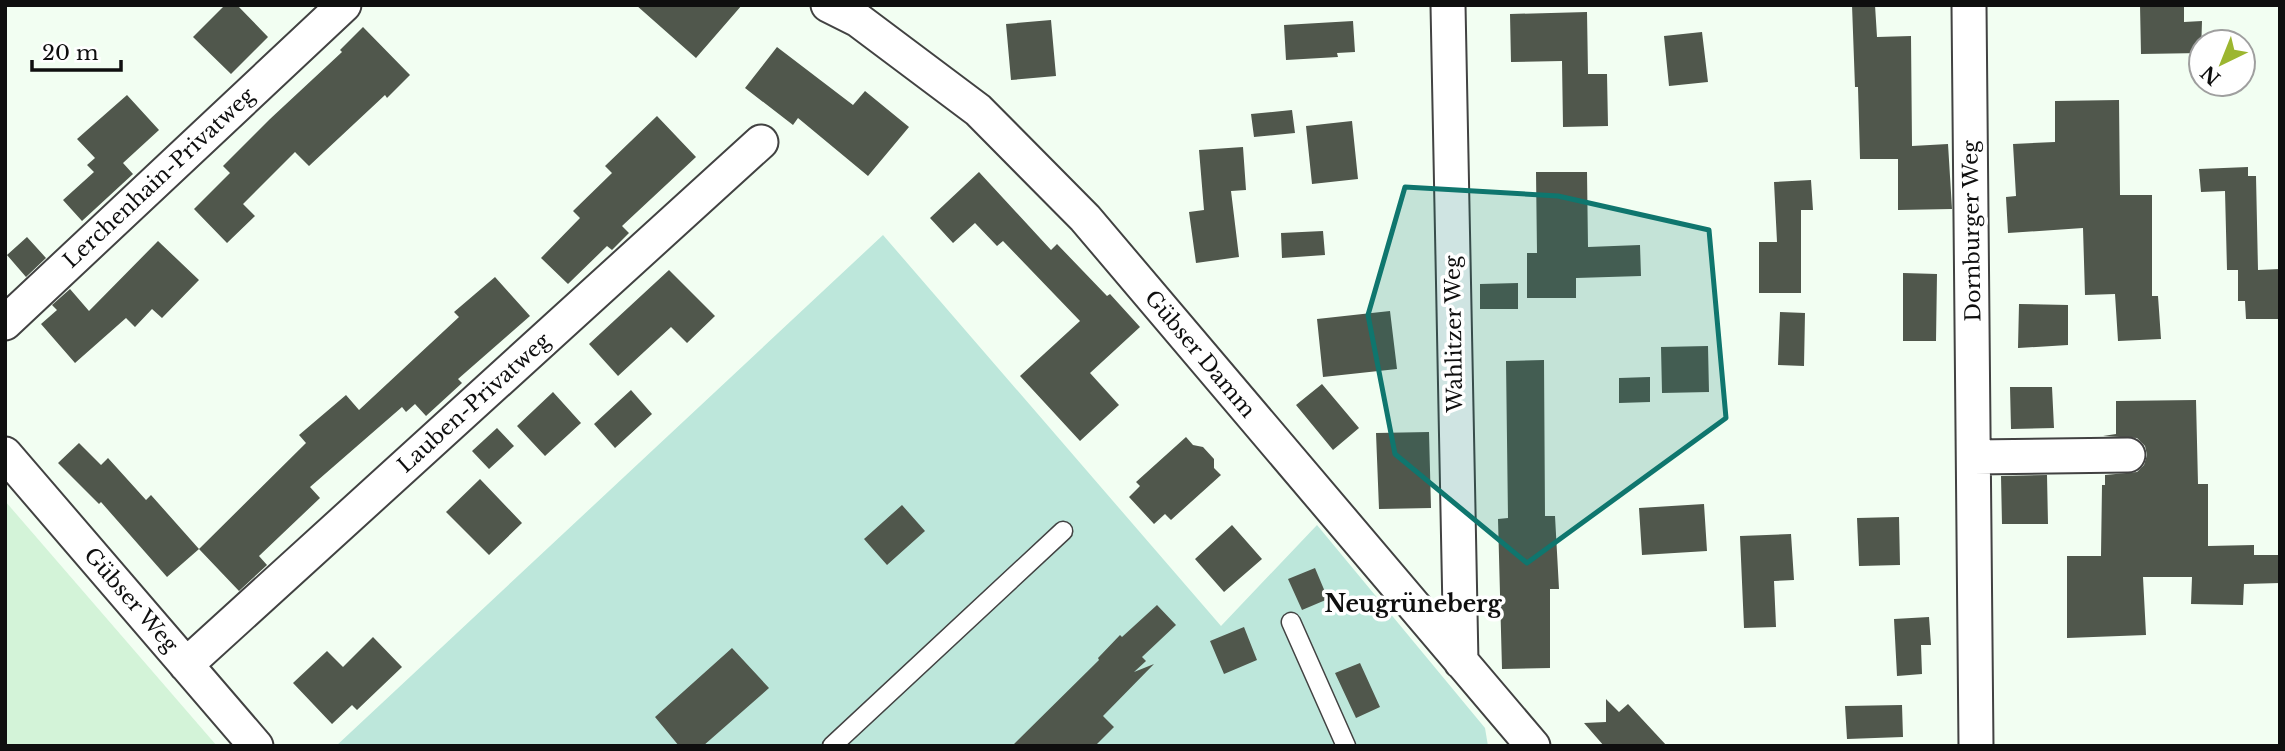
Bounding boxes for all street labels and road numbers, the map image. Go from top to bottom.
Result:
street label: Lerchenhain-Privatweg [58,82,260,274]
street label: Dornburger Weg [1957,140,1987,322]
street label: Wahlitzer Weg [1440,255,1468,414]
street label: Gübser Damm [1139,285,1261,423]
street label: Lauben-Privatweg [392,327,556,478]
street label: Gübser Weg [79,542,184,658]

